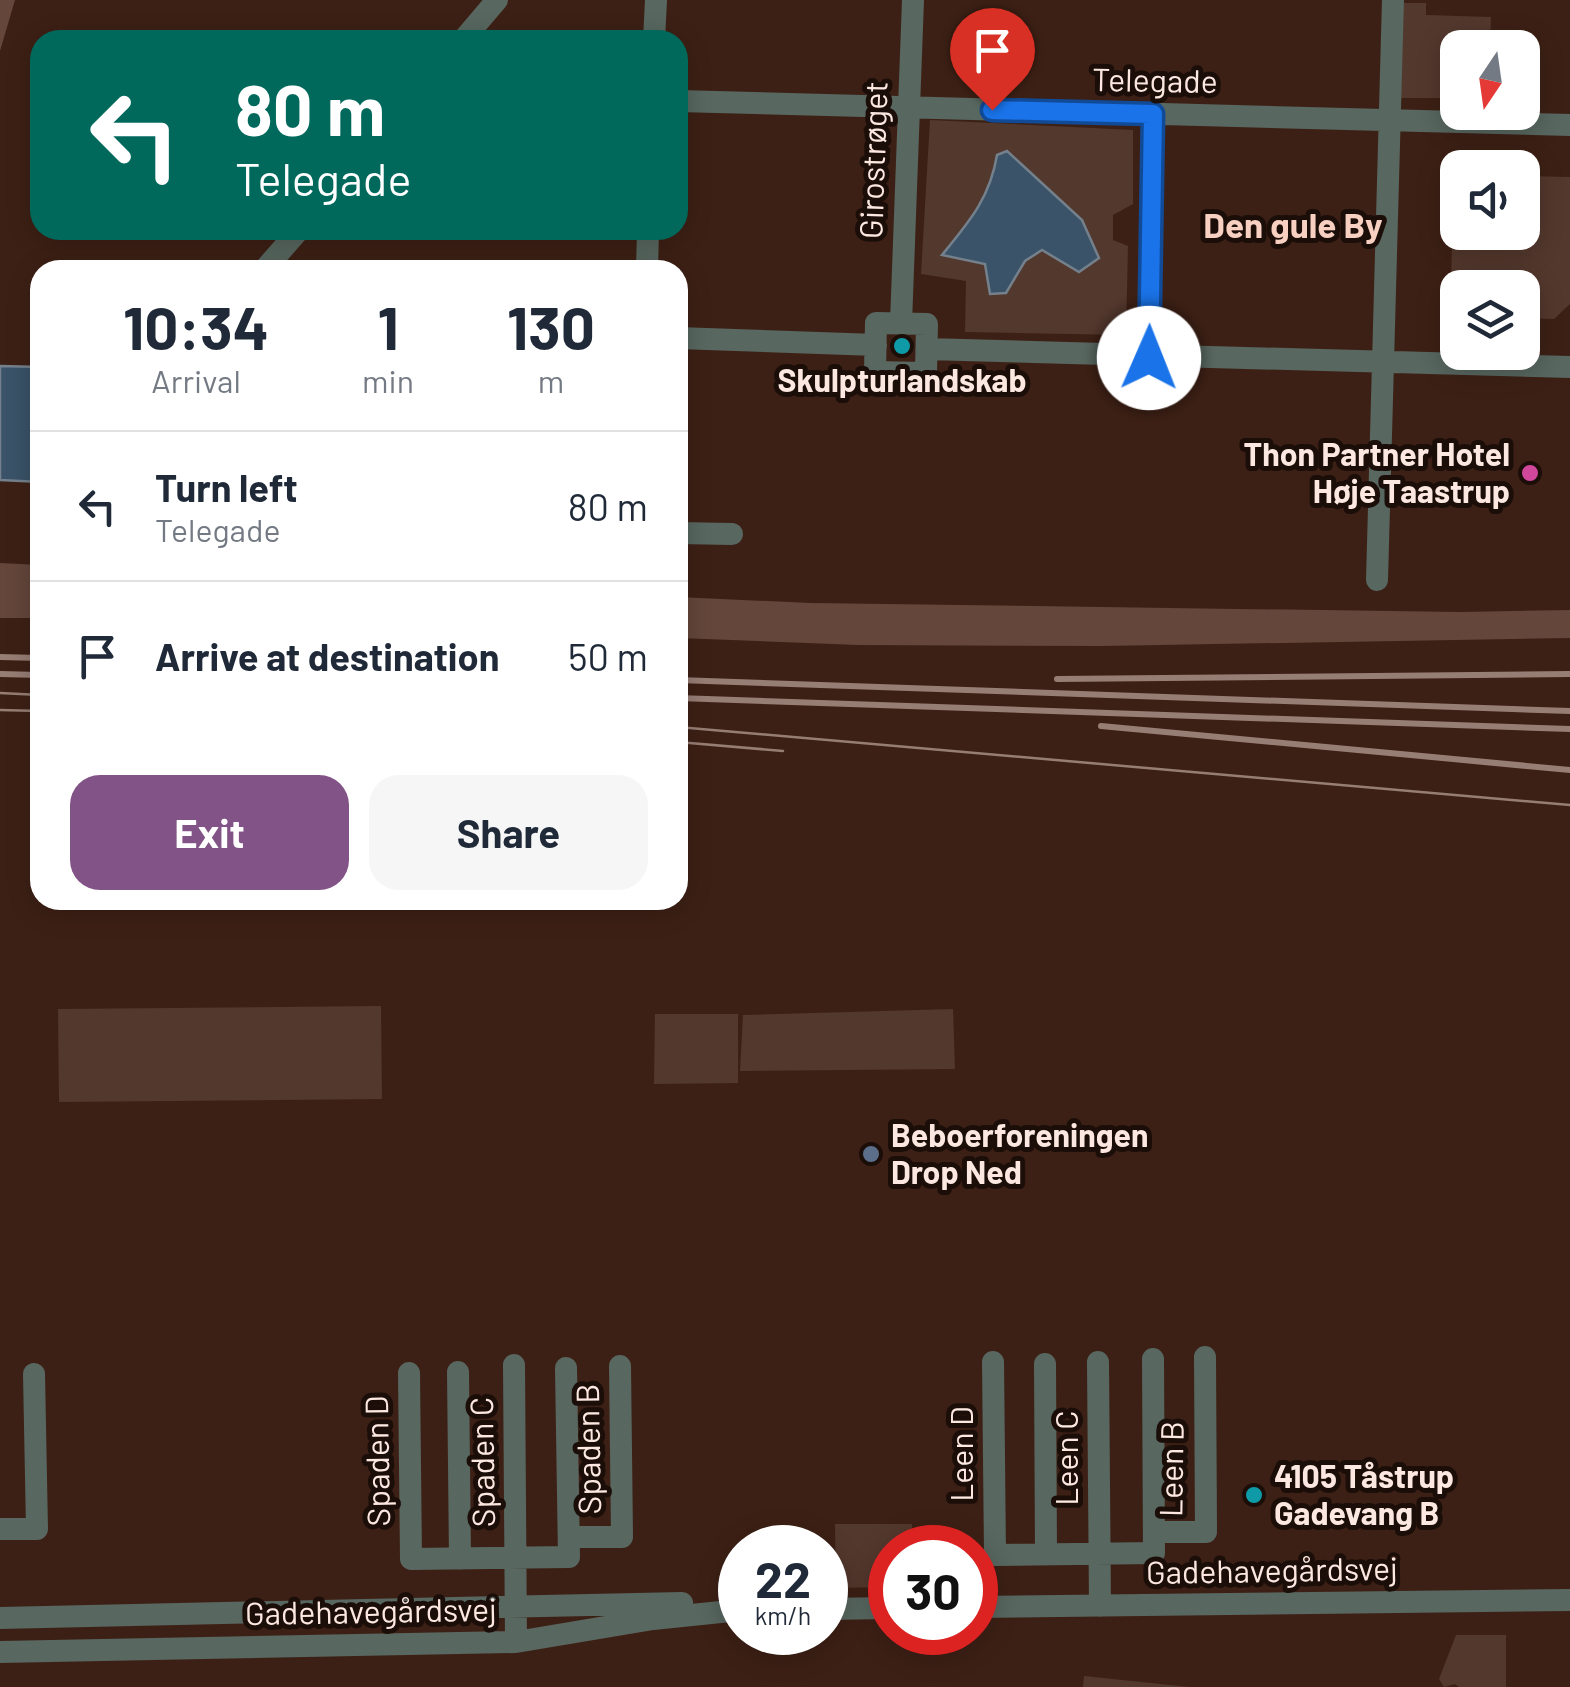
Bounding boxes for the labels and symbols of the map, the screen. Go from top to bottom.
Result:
pin [950,8,1035,111]
north arrow [1440,30,1540,130]
street label: Telegade [1092,59,1218,99]
street label: Girostrøget [850,80,894,239]
district label: Den gule By [1203,203,1383,245]
position arrow [1097,306,1201,410]
marker: Skulpturlandskab [891,335,913,357]
place label: Skulpturlandskab [777,360,1027,398]
place label: Thon Partner Hotel Høje Taastrup [1244,434,1510,509]
marker: Thon Partner Hotel Høje Taastrup [1519,462,1541,484]
place label: Beboerforeningen Drop Ned [891,1115,1149,1190]
marker: Beboerforeningen Drop Ned [860,1143,882,1165]
street label: Spaden B [567,1383,607,1515]
street label: Spaden D [356,1395,396,1527]
street label: Spaden C [461,1397,501,1528]
street label: Leen D [941,1406,979,1502]
street label: Leen C [1046,1410,1084,1506]
street label: Leen B [1150,1421,1190,1517]
place label: 4105 Tåstrup Gadevang B [1274,1456,1454,1531]
marker: 4105 Tåstrup Gadevang B [1243,1484,1265,1506]
speed limit sign: 30 [868,1525,998,1655]
street label: Gadehavegårdsvej [1146,1548,1398,1590]
street label: Gadehavegårdsvej [245,1589,497,1631]

